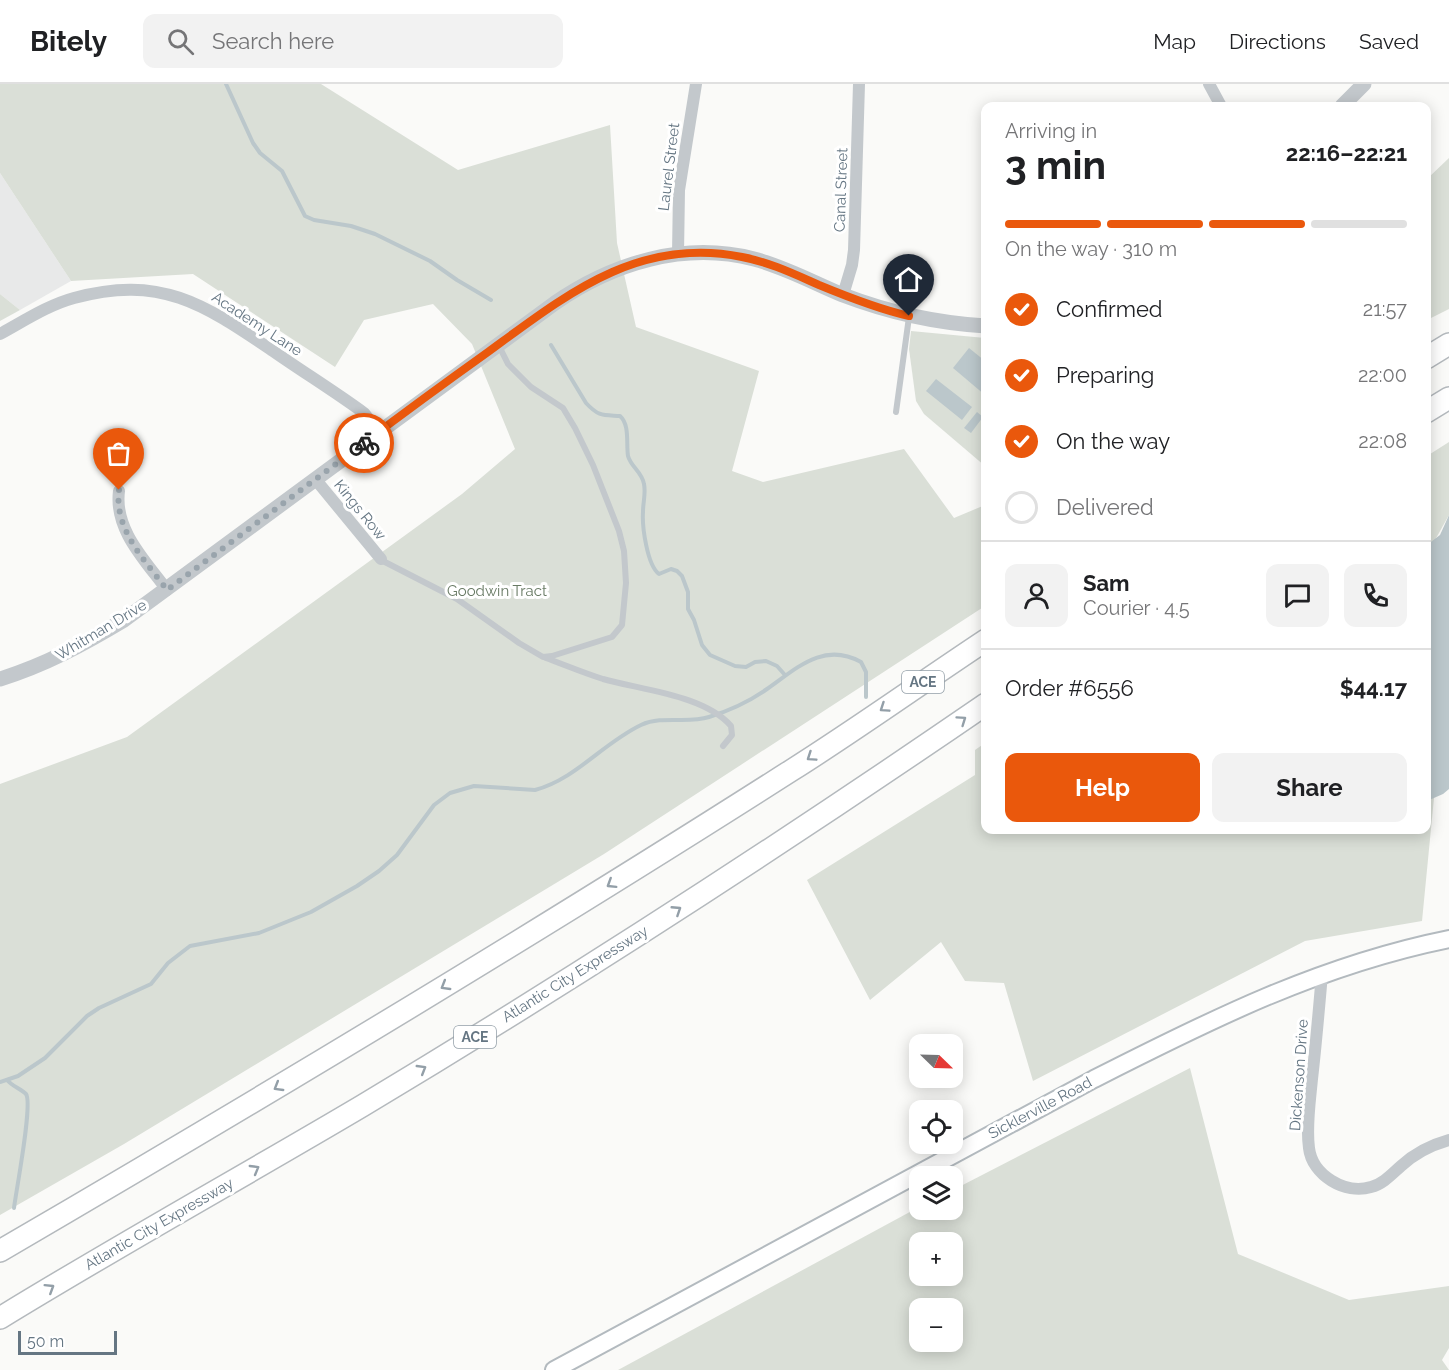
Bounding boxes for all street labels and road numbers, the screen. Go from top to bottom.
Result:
street label: Laurel Street [655,122,683,212]
street label: Canal Street [831,148,851,232]
street label: Academy Lane [208,288,306,360]
street label: Kings Row [330,476,390,544]
street label: Whitman Drive [52,596,150,664]
road number: ACE [902,671,944,693]
street label: Atlantic City Expressway [499,922,651,1026]
street label: Dickenson Drive [1286,1018,1312,1131]
road number: ACE [454,1026,496,1048]
street label: Sicklerville Road [985,1073,1095,1143]
street label: Atlantic City Expressway [82,1174,236,1274]

